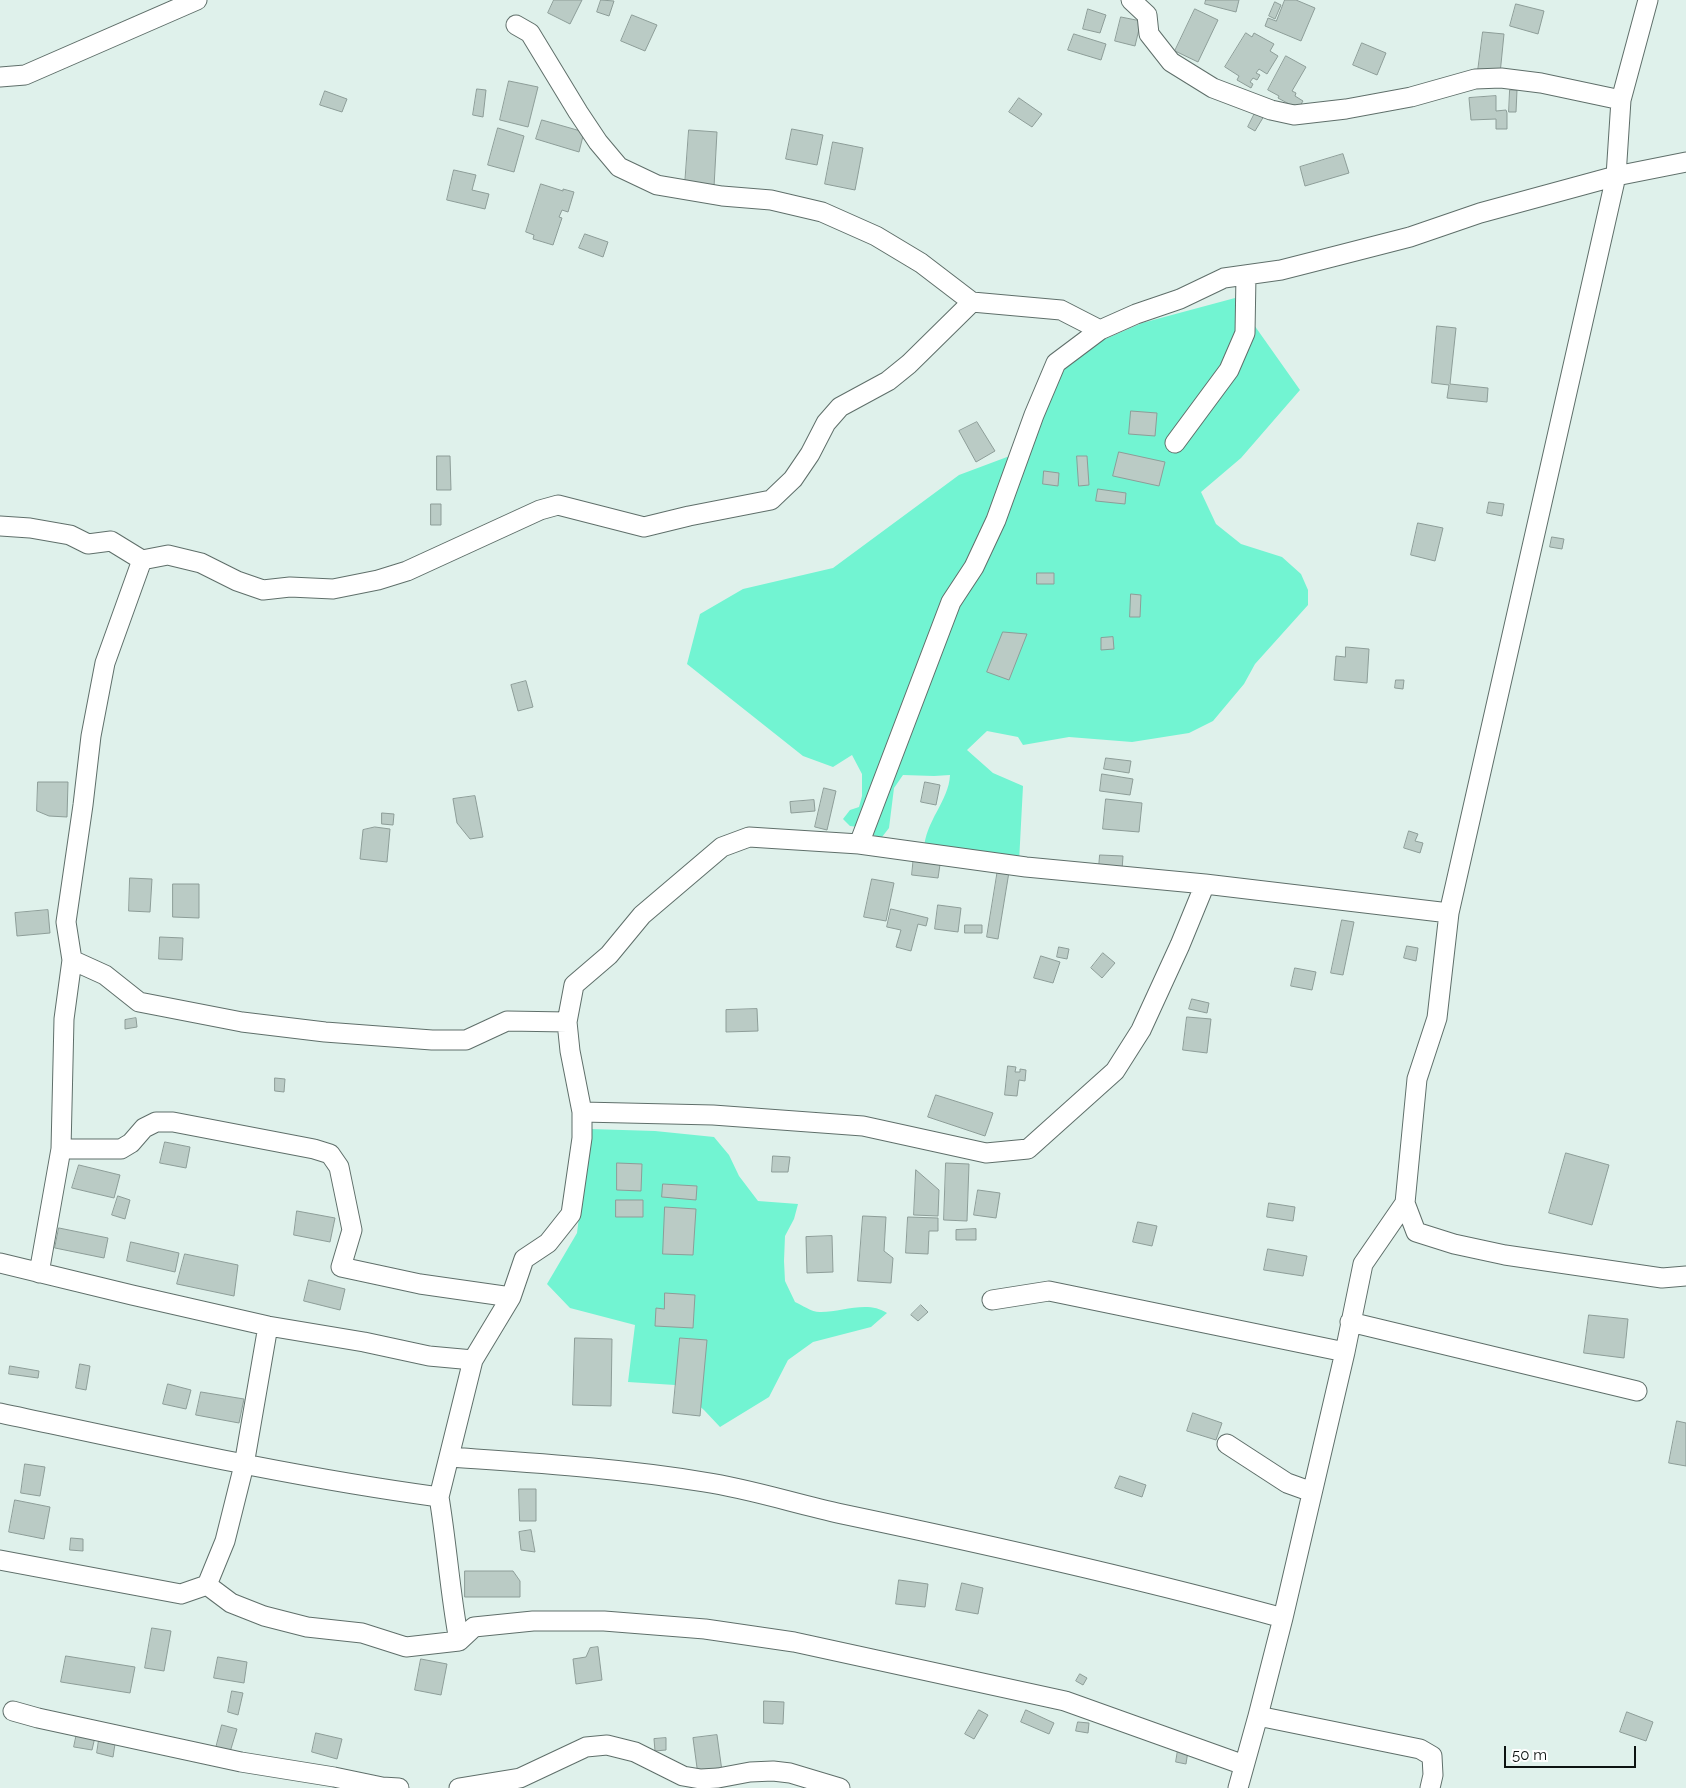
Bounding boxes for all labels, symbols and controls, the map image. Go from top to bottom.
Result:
scale bar [1506,1736,1638,1768]
text: 50 m [1512,1746,1547,1764]

